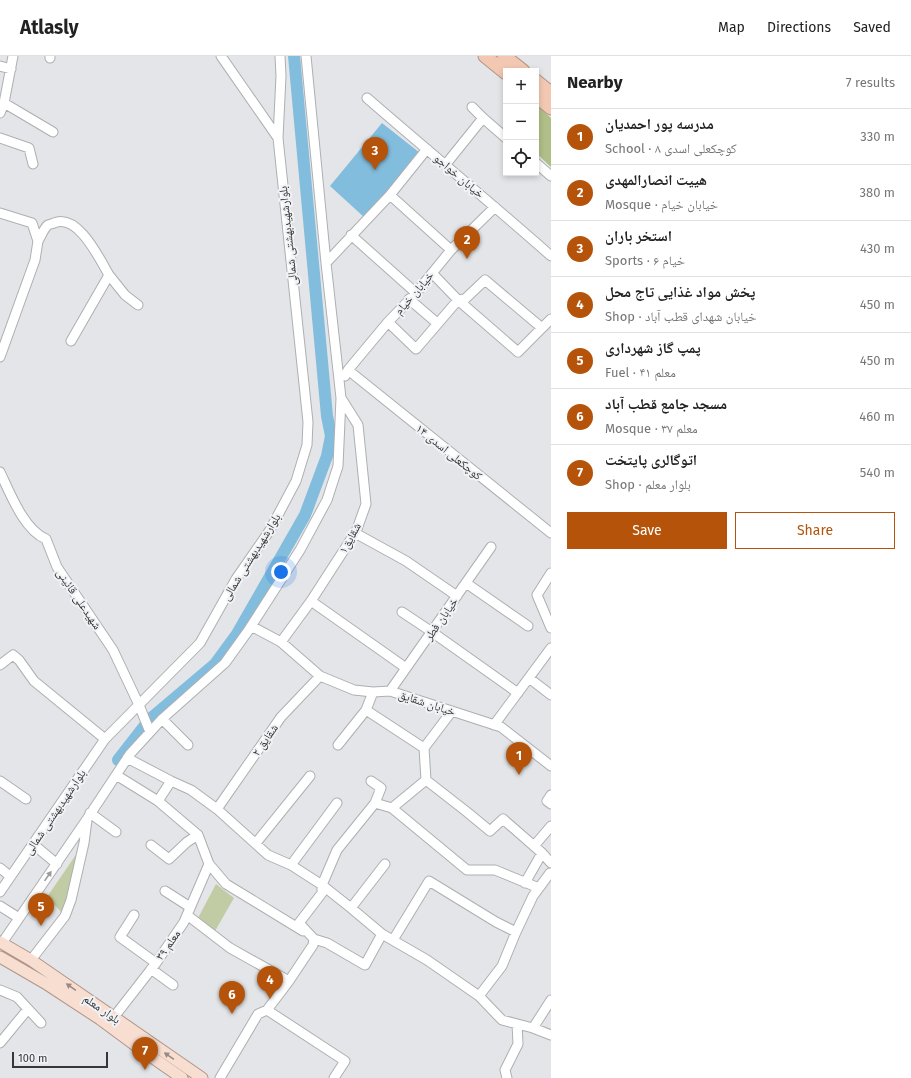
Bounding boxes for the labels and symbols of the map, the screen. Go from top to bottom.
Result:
pin: 3 [362,137,388,170]
street label: خیابان خواجو [431,151,487,201]
street label: بلوارشهیدبهشتی شمالی [276,185,301,286]
pin: 2 [454,226,480,259]
street label: خیابان خیام [392,268,437,318]
street label: کوچکعلی اسدی ۱۴ [413,421,485,483]
street label: بلوارشهیدبهشتی شمالی [219,511,284,603]
street label: شقایق۱ [336,520,364,556]
your location [271,562,291,582]
street label: شهیدعلی قائینی [53,566,105,632]
street label: خیابان فطر [421,595,461,644]
street label: خیابان شقایق [397,687,458,719]
street label: شقایق ۲ [249,721,281,759]
pin: 1 [506,742,532,775]
street label: بلوارشهیدبهشتی شمالی [21,767,89,858]
one-way arrow [44,871,52,882]
pin: 5 [28,893,54,926]
street label: معلم ۳۹ [153,927,184,963]
pin: 4 [257,966,283,999]
pin: 6 [219,981,245,1014]
one-way arrow [65,983,76,991]
street label: بلوار معلم [80,991,123,1028]
pin: 7 [132,1037,158,1070]
scale bar [12,1050,108,1069]
one-way arrow [164,1052,175,1060]

